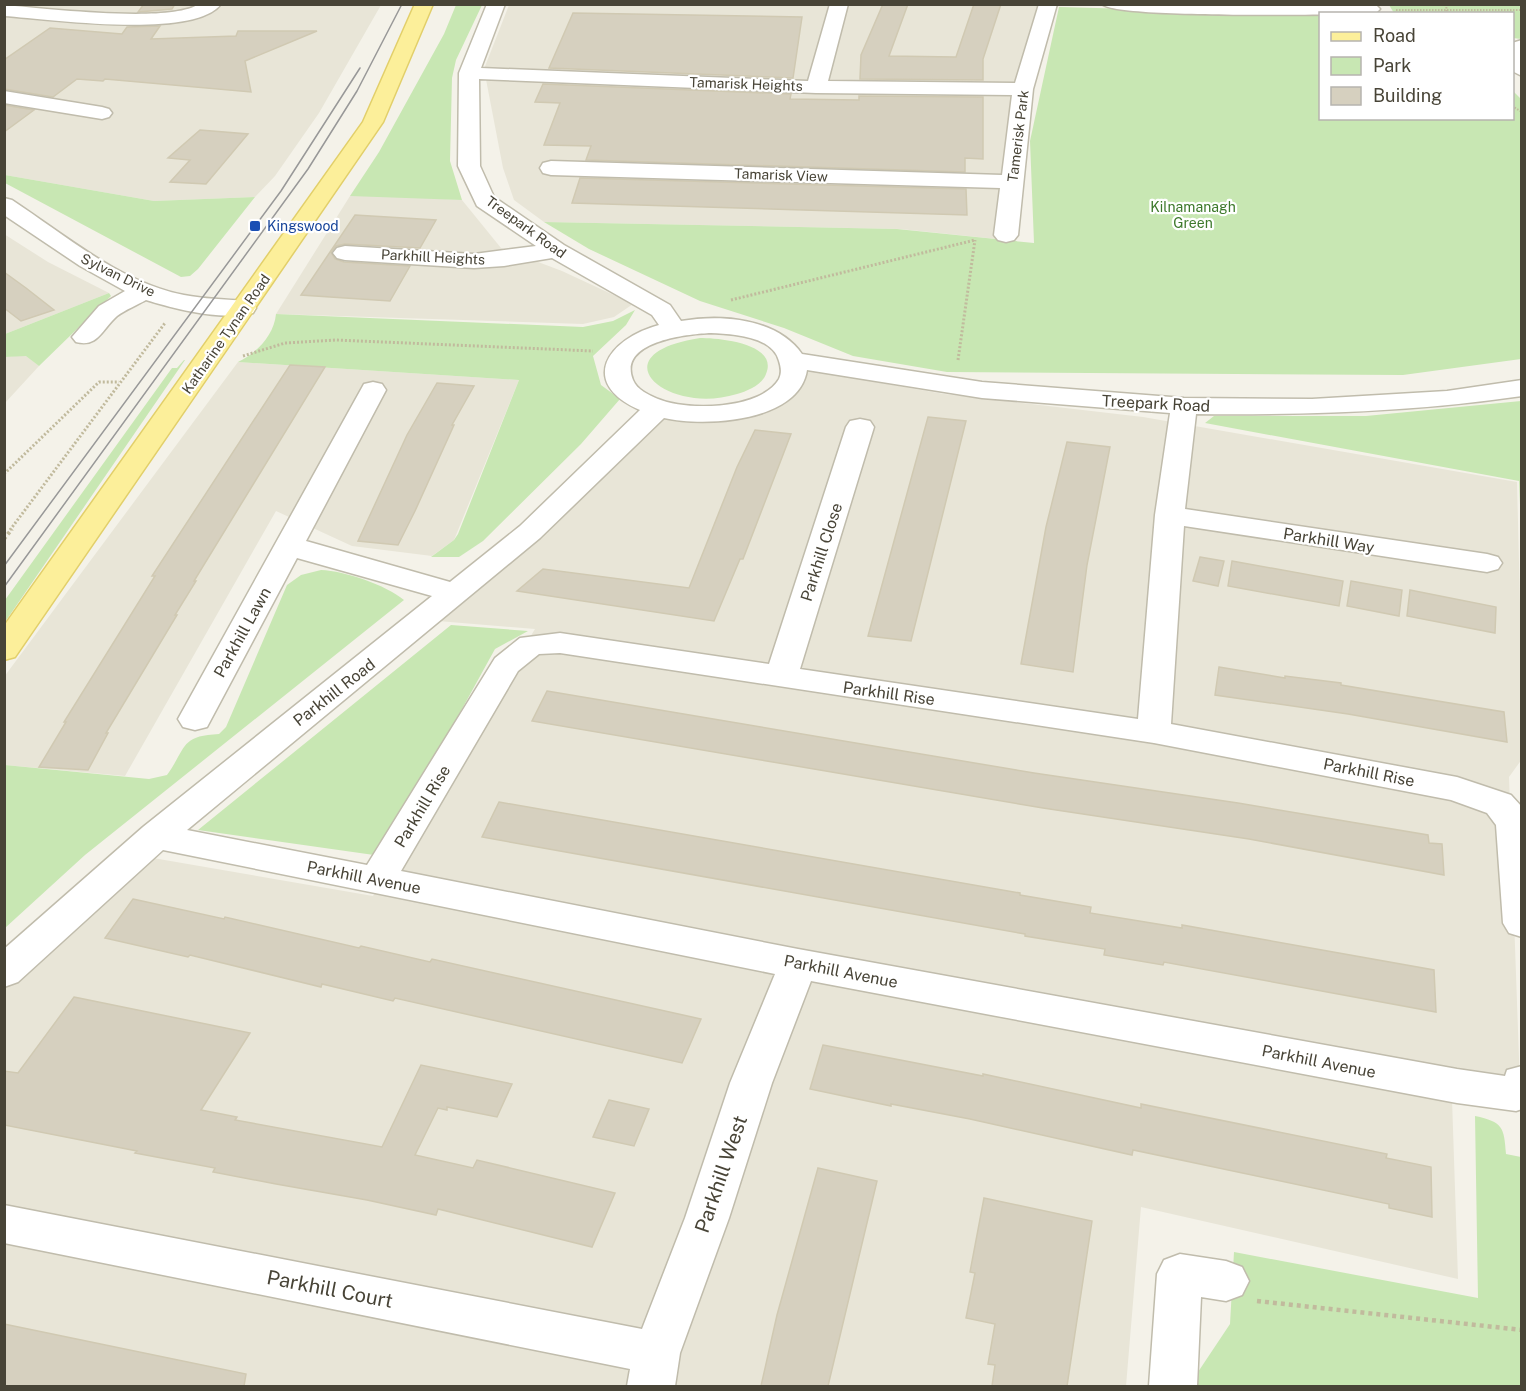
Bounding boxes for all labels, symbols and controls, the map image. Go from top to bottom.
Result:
legend [1319,12,1514,120]
text: Road [1373,25,1416,46]
text: Park [1373,55,1411,76]
street label: Tamarisk Heights [689,74,803,94]
text: Building [1373,85,1442,106]
street label: Tamerisk Park [1004,89,1032,183]
street label: Tamarisk View [734,165,828,185]
street label: Treepark Road [483,193,569,261]
park label: Kilnamanagh Green [1150,199,1236,231]
place label: Kingswood [267,218,339,234]
marker: Kingswood [248,219,262,233]
street label: Parkhill Heights [381,246,485,268]
street label: Sylvan Drive [78,250,158,300]
street label: Katharine Tynan Road [179,271,273,397]
street label: Treepark Road [1101,391,1211,416]
street label: Parkhill Close [797,501,846,604]
street label: Parkhill Way [1282,524,1376,557]
street label: Parkhill Lawn [210,584,275,681]
street label: Parkhill Road [290,655,379,730]
street label: Parkhill Rise [842,678,936,709]
street label: Parkhill Rise [1322,754,1416,791]
street label: Parkhill Rise [390,762,454,851]
street label: Parkhill Avenue [305,857,423,898]
street label: Parkhill Avenue [782,951,900,992]
street label: Parkhill Avenue [1260,1041,1378,1082]
street label: Parkhill West [690,1112,752,1236]
street label: Parkhill Court [265,1265,395,1313]

